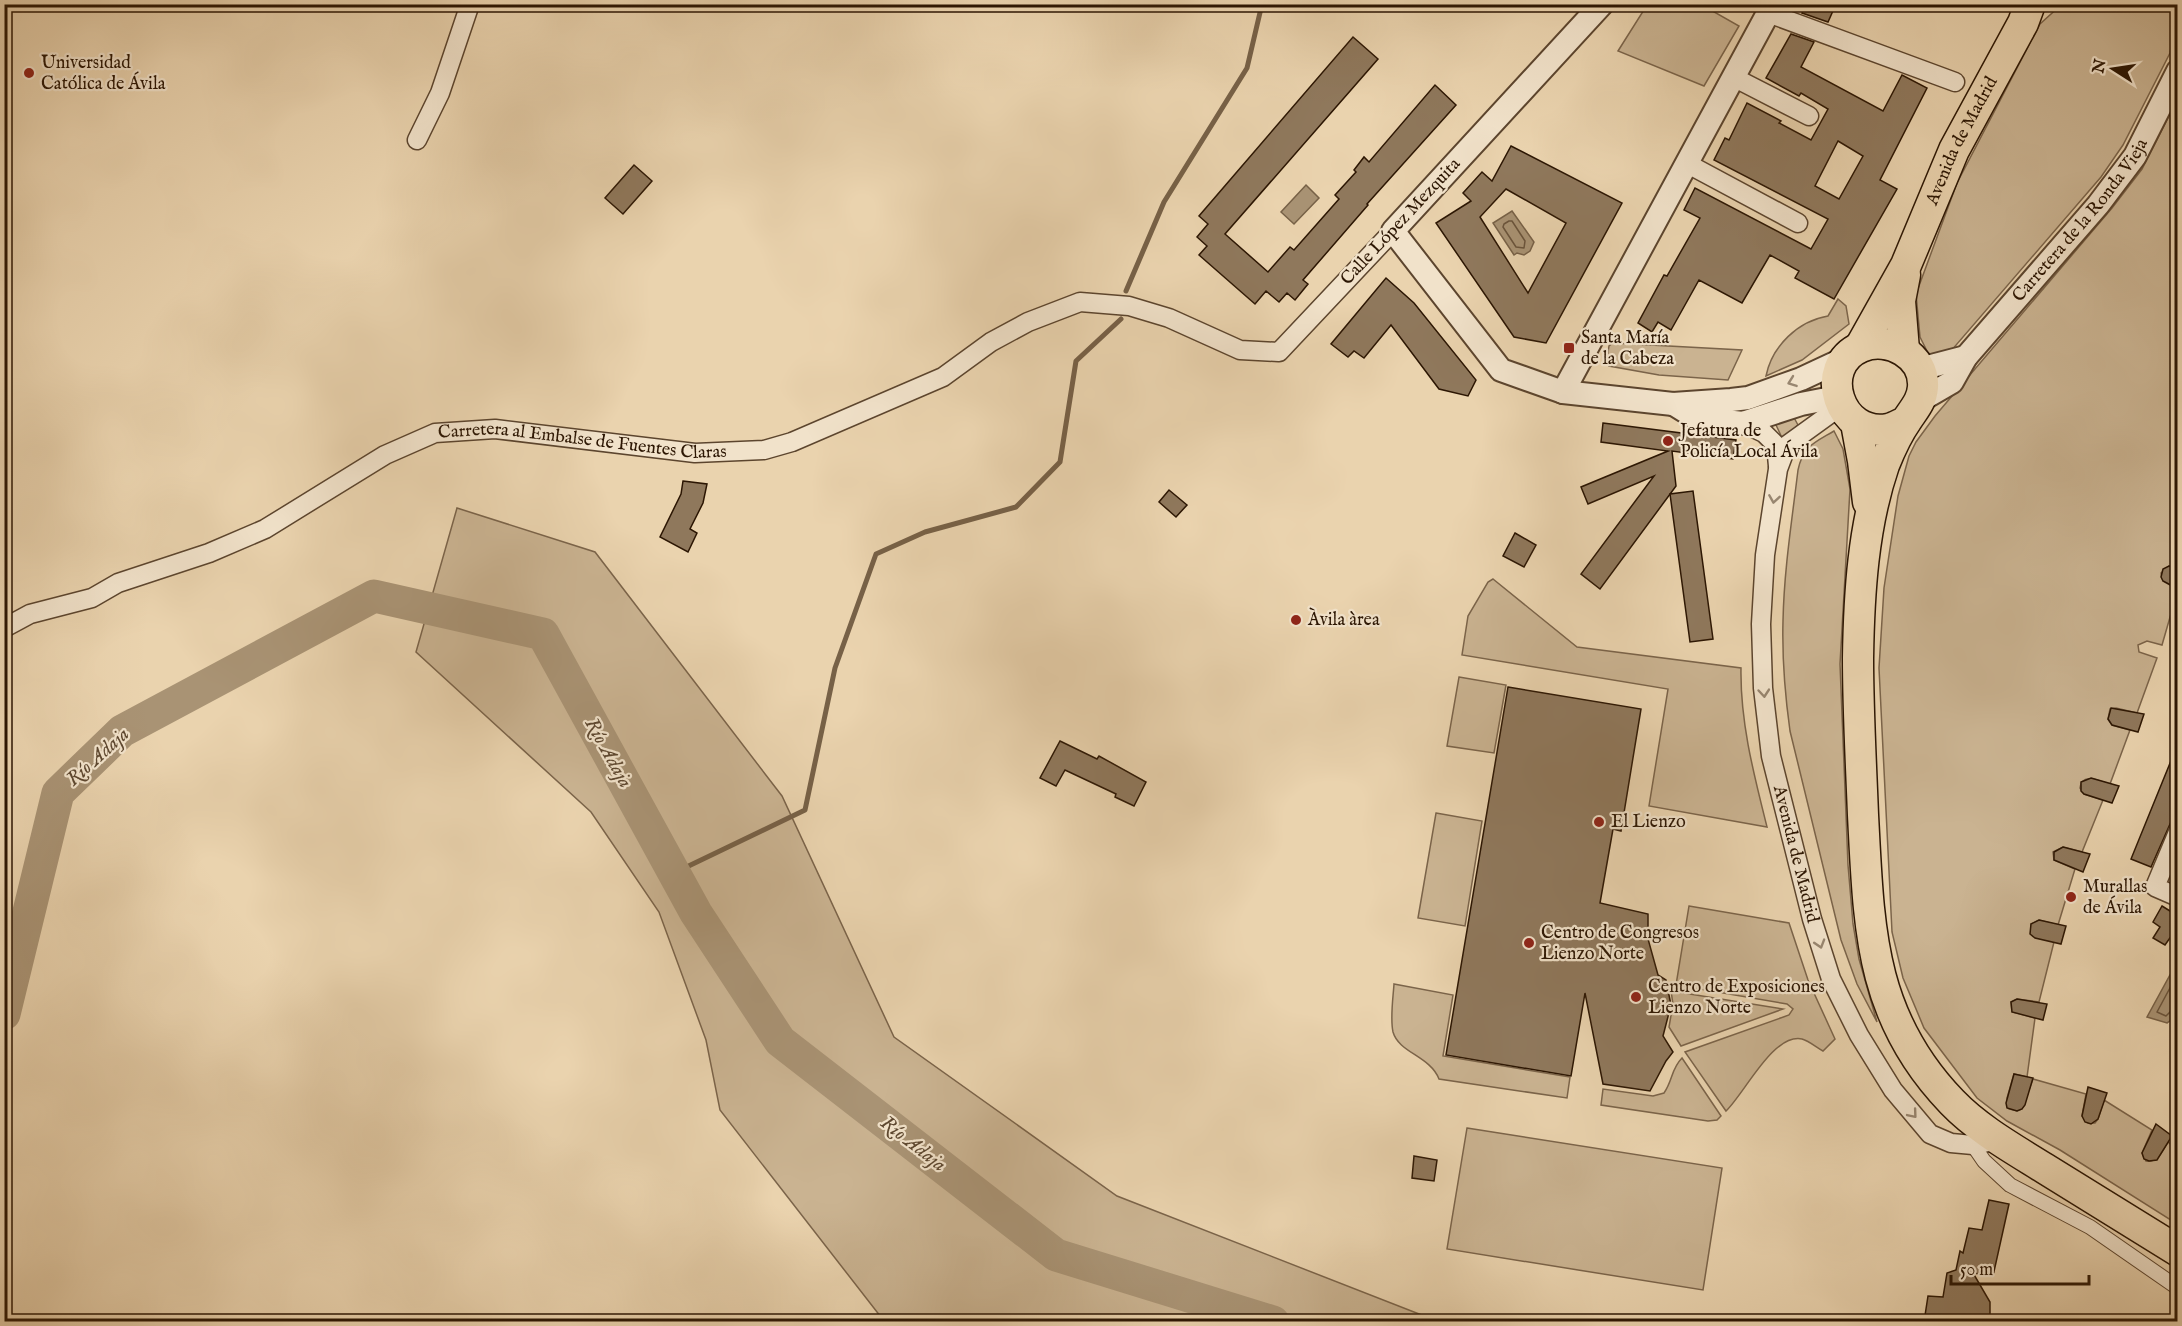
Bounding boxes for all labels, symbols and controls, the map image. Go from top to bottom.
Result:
north arrow [2083,39,2143,99]
place label: Universidad Católica de Ávila [41,52,166,96]
text: N [2089,57,2112,76]
marker: Universidad Católica de Ávila [22,66,36,80]
street label: Avenida de Madrid [1920,72,2003,210]
street label: Carretera de la Ronda Vieja [2007,135,2153,307]
street label: Calle López Mezquita [1336,153,1466,291]
place label: Santa María de la Cabeza [1581,327,1674,371]
marker: Santa María de la Cabeza [1562,341,1576,355]
one-way arrow [1788,374,1798,387]
street label: Carretera al Embalse de Fuentes Claras [437,418,727,465]
place label: Jefatura de Policía Local Ávila [1678,420,1818,464]
marker: Jefatura de Policía Local Ávila [1661,434,1675,448]
one-way arrow [1768,494,1780,503]
place label: Àvila àrea [1307,607,1380,632]
marker: Àvila àrea [1289,613,1303,627]
one-way arrow [1757,688,1770,697]
water label: Río Adaja [579,713,638,793]
water label: Río Adaja [61,722,135,792]
street label: Avenida de Madrid [1767,782,1824,926]
place label: El Lienzo [1611,811,1686,834]
marker: El Lienzo [1592,815,1606,829]
place label: Murallas de Ávila [2083,876,2147,920]
marker: Murallas de Ávila [2064,890,2078,904]
place label: Centro de Congresos Lienzo Norte [1541,922,1699,966]
marker: Centro de Congresos Lienzo Norte [1522,936,1536,950]
one-way arrow [1813,938,1825,949]
place label: Centro de Exposiciones Lienzo Norte [1648,976,1825,1020]
marker: Centro de Exposiciones Lienzo Norte [1629,990,1643,1004]
one-way arrow [1906,1107,1917,1118]
water label: Río Adaja [875,1111,951,1177]
scale bar [1951,1248,2089,1286]
text: 50 m [1960,1259,1993,1282]

